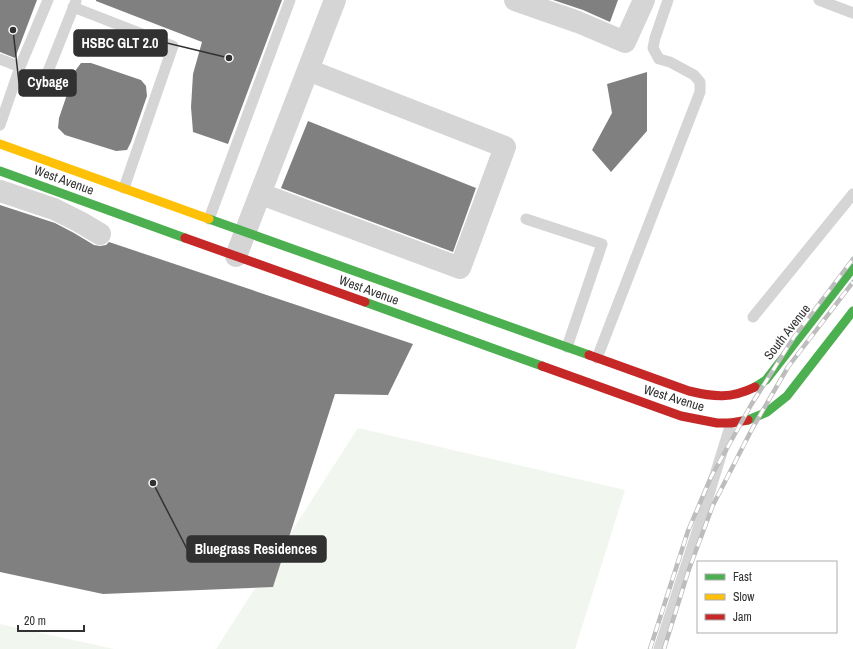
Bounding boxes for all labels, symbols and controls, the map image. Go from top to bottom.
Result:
callout: HSBC GLT 2.0 [74,30,167,56]
text: HSBC GLT 2.0 [82,34,159,52]
callout: Cybage [19,70,76,96]
text: Cybage [27,73,69,91]
street label: West Avenue [32,161,96,199]
street label: West Avenue [337,271,401,309]
street label: South Avenue [760,301,814,363]
street label: West Avenue [642,381,706,415]
callout: Bluegrass Residences [187,536,326,562]
text: Bluegrass Residences [195,540,317,558]
legend [697,561,837,633]
text: Fast [733,569,752,585]
text: Slow [733,589,755,605]
scale bar [18,607,84,633]
text: Jam [733,609,752,625]
text: 20 m [24,613,46,629]

